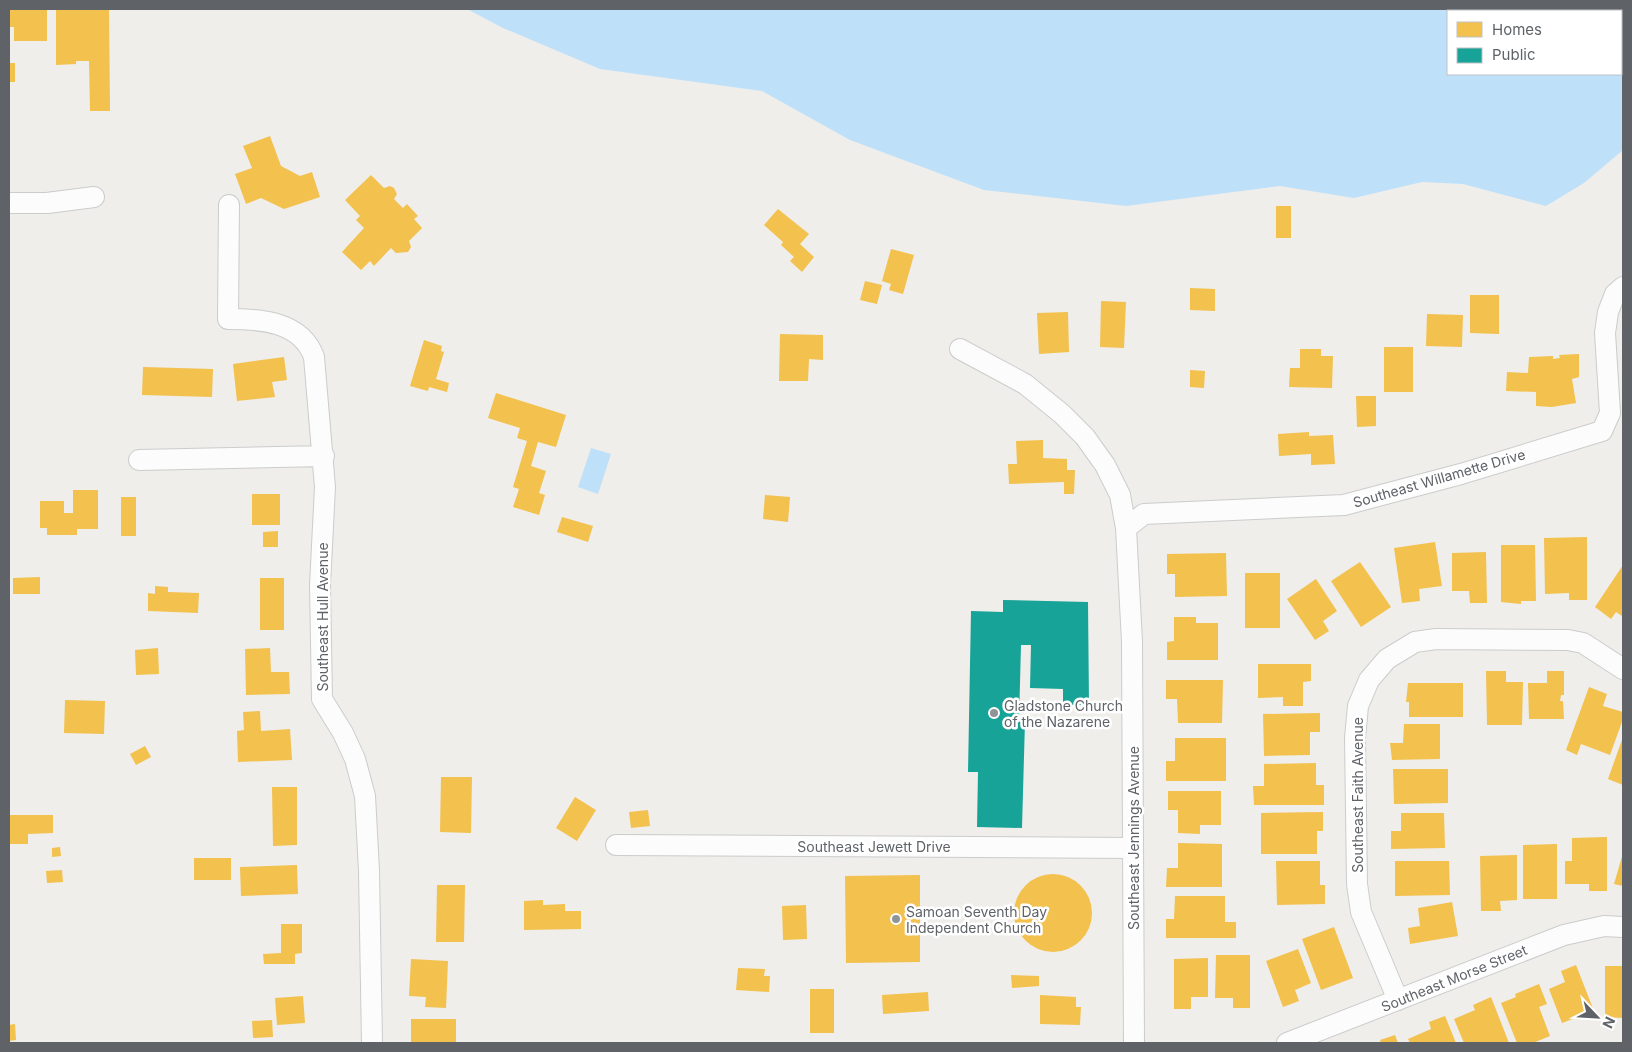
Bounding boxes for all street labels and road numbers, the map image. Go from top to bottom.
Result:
street label: Southeast Willamette Drive [1351,445,1527,511]
street label: Southeast Hull Avenue [314,542,331,692]
street label: Southeast Faith Avenue [1349,717,1366,873]
street label: Southeast Jennings Avenue [1125,746,1142,930]
street label: Southeast Jewett Drive [797,838,951,855]
street label: Southeast Morse Street [1379,941,1530,1015]

